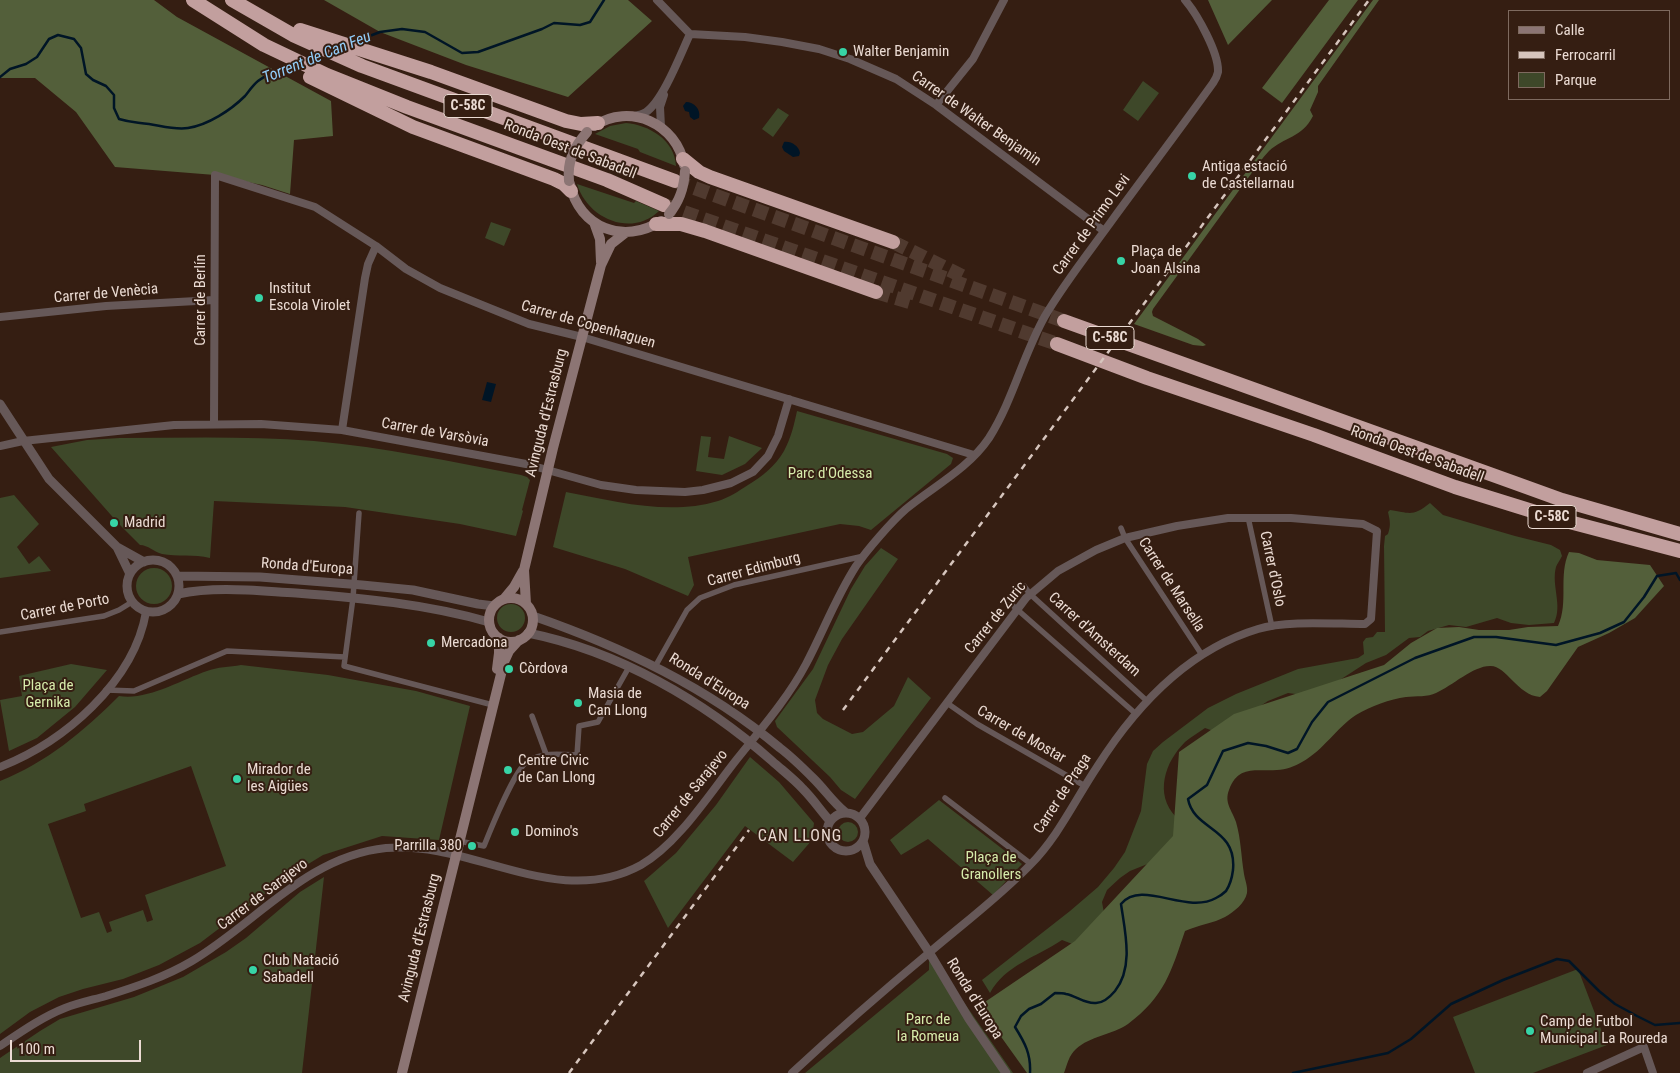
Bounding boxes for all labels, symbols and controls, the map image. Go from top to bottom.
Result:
legend [1508,10,1670,100]
text: Calle [1555,21,1585,39]
water label: Torrent de Can Feu [260,27,374,89]
place label: Walter Benjamin [853,43,949,61]
marker: Walter Benjamin [837,46,849,58]
text: Ferrocarril [1555,46,1616,64]
street label: Carrer de Walter Benjamin [908,67,1044,171]
text: Parque [1555,71,1597,89]
road number: C-58C [444,94,492,118]
street label: Ronda Oest de Sabadell [501,116,639,184]
place label: Antiga estació de Castellarnau [1202,158,1294,193]
marker: Antiga estació de Castellarnau [1186,170,1198,182]
street label: Carrer de Primo Levi [1049,171,1135,279]
place label: Plaça de Joan Alsina [1131,243,1200,278]
street label: Carrer de Berlín [192,254,210,346]
marker: Plaça de Joan Alsina [1115,255,1127,267]
street label: Carrer de Venècia [53,280,159,308]
place label: Institut Escola Virolet [269,280,351,315]
marker: Institut Escola Virolet [253,292,265,304]
street label: Carrer de Copenhaguen [519,297,657,353]
road number: C-58C [1086,326,1134,349]
street label: Avinguda d'Estrasburg [522,347,572,479]
street label: Carrer de Varsòvia [380,415,490,451]
street label: Ronda Oest de Sabadell [1348,423,1486,487]
park label: Parc d'Odessa [788,465,872,483]
road number: C-58C [1528,506,1576,528]
place label: Madrid [124,514,165,532]
marker: Madrid [108,517,120,529]
street label: Carrer d'Oslo [1255,530,1289,608]
street label: Carrer de Marsella [1134,535,1208,635]
street label: Carrer Edimburg [705,549,803,591]
street label: Ronda d'Europa [260,555,354,579]
street label: Carrer de Zuric [961,578,1031,658]
street label: Carrer d'Amsterdam [1044,589,1144,681]
street label: Carrer de Porto [19,591,111,625]
place label: Mercadona [441,634,507,652]
marker: Mercadona [425,637,437,649]
street label: Ronda d'Europa [665,650,753,714]
place label: Còrdova [519,660,568,678]
marker: Còrdova [503,663,515,675]
park label: Plaça de Gernika [23,677,73,712]
place label: Masia de Can Llong [588,685,647,720]
marker: Masia de Can Llong [572,697,584,709]
street label: Carrer de Mostar [973,702,1069,768]
street label: Carrer de Sarajevo [650,746,732,842]
street label: Carrer de Praga [1030,751,1096,837]
place label: Centre Civic de Can Llong [518,752,595,787]
place label: Mirador de les Aigües [247,761,311,796]
marker: Centre Civic de Can Llong [502,764,514,776]
marker: Mirador de les Aigües [231,773,243,785]
place label: Domino's [525,823,579,841]
marker: Domino's [509,826,521,838]
district label: CAN LLONG [757,827,843,847]
place label: Parrilla 380 [394,837,462,855]
marker: Parrilla 380 [466,840,478,852]
park label: Plaça de Granollers [961,849,1021,884]
street label: Carrer de Sarajevo [214,855,312,935]
street label: Avinguda d'Estrasburg [395,872,445,1004]
place label: Club Natació Sabadell [263,952,339,987]
street label: Ronda d'Europa [942,955,1006,1043]
marker: Club Natació Sabadell [247,964,259,976]
park label: Parc de la Romeua [897,1011,959,1046]
place label: Camp de Futbol Municipal La Roureda [1540,1013,1668,1048]
marker: Camp de Futbol Municipal La Roureda [1524,1025,1536,1037]
scale bar [12,1030,144,1062]
text: 100 m [18,1040,55,1058]

